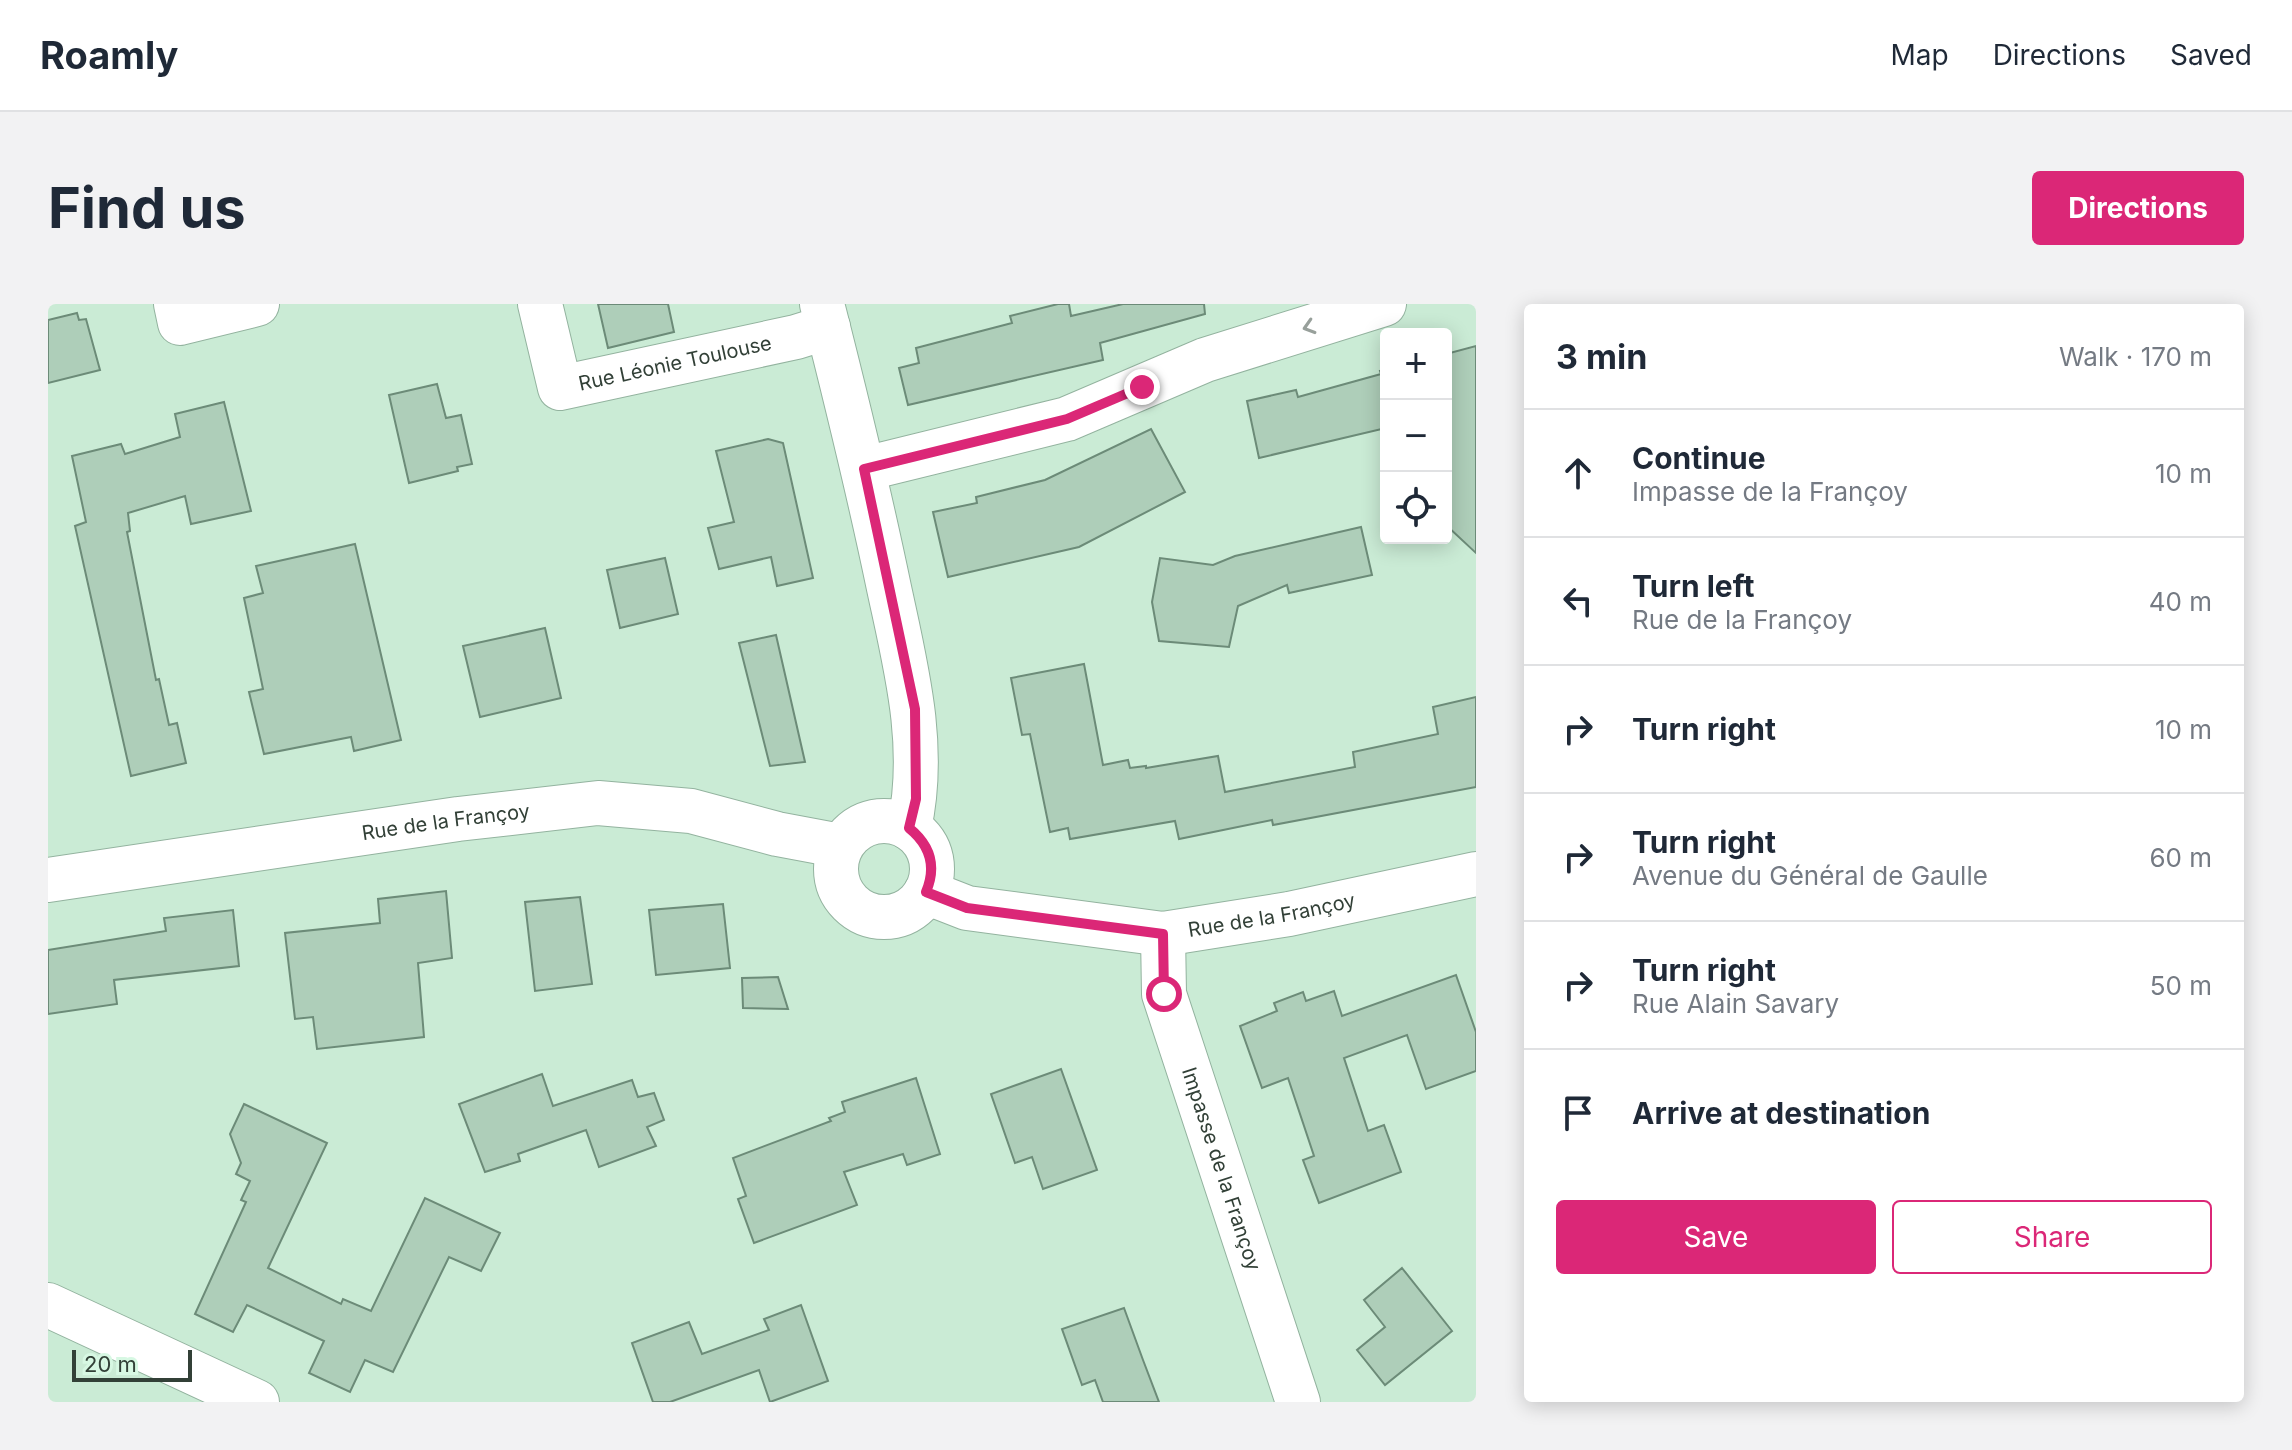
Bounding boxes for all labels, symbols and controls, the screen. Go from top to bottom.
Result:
text: Roamly [40,32,178,78]
text: Map [1890,38,1949,72]
text: Directions [1993,38,2126,72]
text: Saved [2170,38,2252,72]
button: Directions [2032,171,2244,245]
text: Find us [48,174,246,242]
one-way arrow [1303,318,1317,334]
map controls [1380,328,1452,544]
button: + [1380,328,1452,400]
street label: Rue Léonie Toulouse [576,331,774,396]
text: 3 min [1556,336,1647,377]
text: Walk · 170 m [2059,341,2212,372]
route end [1124,369,1160,405]
button: − [1380,400,1452,472]
text: Continue [1632,440,1766,476]
icon: ahead [1556,451,1600,495]
text: 10 m [2155,458,2212,489]
button: locate [1380,472,1452,544]
text: Impasse de la Françoy [1632,476,1908,507]
text: Turn left [1632,568,1754,604]
icon: left [1556,579,1600,623]
text: 40 m [2149,586,2212,617]
text: Rue de la Françoy [1632,604,1852,635]
icon: right [1556,707,1600,751]
text: Turn right [1632,711,1776,747]
text: 10 m [2155,714,2212,745]
street label: Rue de la Françoy [360,799,531,845]
text: Turn right [1632,824,1776,860]
icon: right [1556,835,1600,879]
text: 60 m [2149,842,2212,873]
text: Avenue du Général de Gaulle [1632,860,1988,891]
street label: Rue de la Françoy [1186,888,1357,942]
text: Turn right [1632,952,1776,988]
icon: right [1556,963,1600,1007]
text: 50 m [2150,970,2212,1001]
route start [1146,976,1182,1012]
text: Rue Alain Savary [1632,988,1839,1019]
street label: Impasse de la Françoy [1177,1064,1266,1273]
icon: arrive [1556,1091,1600,1135]
text: Arrive at destination [1632,1095,1930,1131]
button: Save [1556,1200,1876,1274]
button: Share [1892,1200,2212,1274]
scale bar [72,1346,192,1382]
text: 20 m [84,1351,137,1377]

